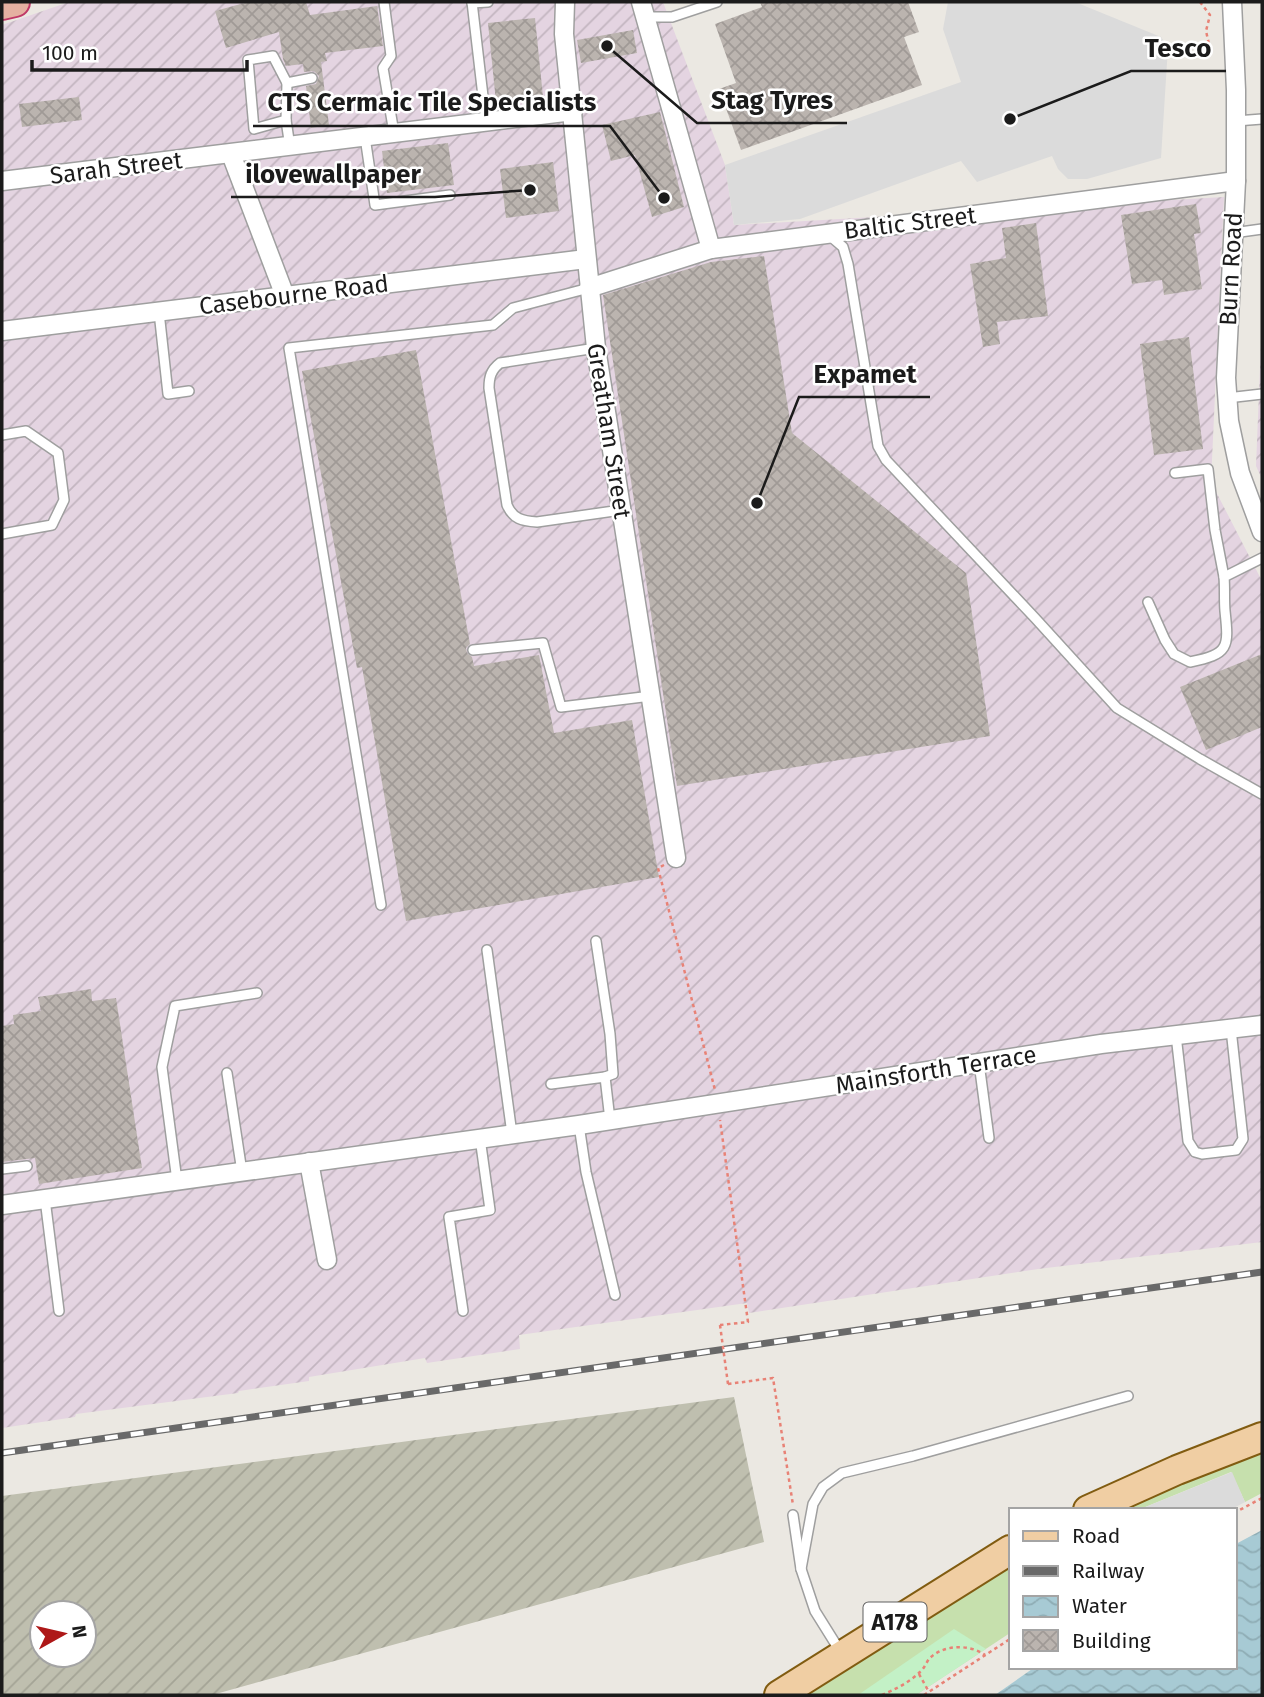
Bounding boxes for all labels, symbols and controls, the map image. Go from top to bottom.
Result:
callout: Tesco [1131,24,1226,71]
scale bar [32,28,247,72]
text: Tesco [1145,33,1211,64]
text: 100 m [42,40,98,66]
callout: Stag Tyres [697,76,847,123]
callout: CTS Cermaic Tile Specialists [253,79,610,126]
text: Stag Tyres [711,85,833,116]
text: CTS Cermaic Tile Specialists [268,87,597,118]
street label: Sarah Street [48,146,184,190]
callout: ilovewallpaper [231,150,435,197]
text: ilovewallpaper [245,159,421,190]
street label: Baltic Street [842,201,978,245]
street label: Burn Road [1214,212,1248,326]
street label: Casebourne Road [198,269,390,321]
street label: Greatham Street [581,341,637,521]
callout: Expamet [799,350,930,397]
text: Expamet [814,359,917,390]
street label: Mainsforth Terrace [834,1040,1038,1100]
legend [1009,1508,1236,1669]
text: Road [1072,1523,1120,1549]
text: Railway [1072,1558,1145,1584]
text: Water [1072,1593,1127,1619]
north arrow [28,1599,98,1669]
road number: A178 [864,1602,926,1642]
text: N [67,1624,92,1640]
text: Building [1072,1628,1151,1654]

